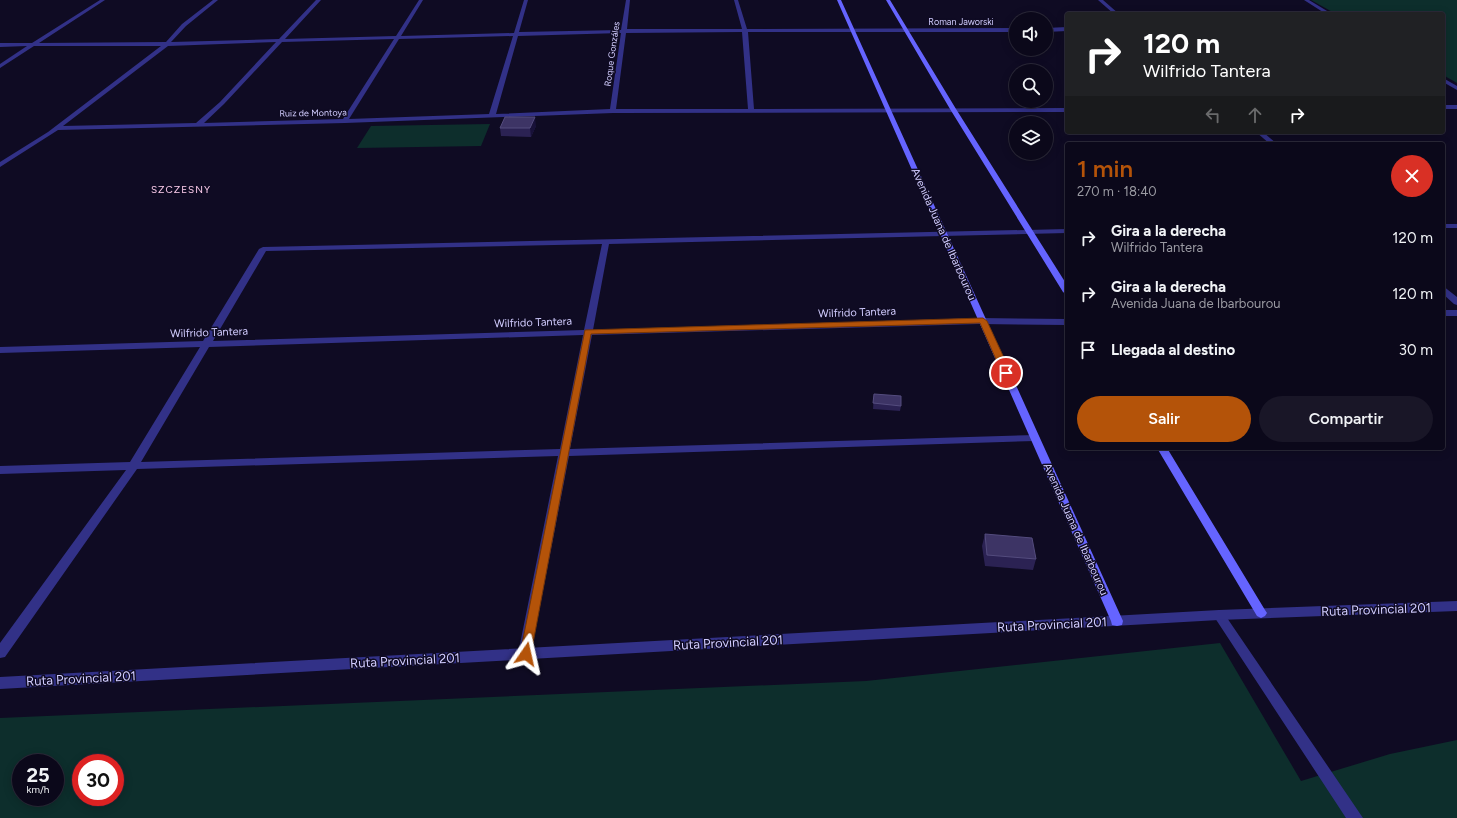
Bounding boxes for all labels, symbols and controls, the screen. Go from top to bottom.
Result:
map controls [1009,12,1053,160]
button: sound [1009,12,1053,56]
street label: Roman Jaworski [928,16,994,27]
street label: Roque Gonzáles [602,21,622,87]
text: 120 m [1143,26,1220,60]
icon: right [1077,28,1129,80]
text: Wilfrido Tantera [1143,60,1271,82]
button: search [1009,64,1053,108]
icon: left [1202,104,1224,126]
icon: ahead [1244,104,1266,126]
icon: right [1286,104,1308,126]
street label: Ruiz de Montoya [279,106,347,119]
button: layers [1009,116,1053,160]
text: 1 min [1077,154,1133,183]
button: close [1391,155,1433,197]
street label: Avenida Juana de Ibarbourou [908,166,979,302]
district label: SZCZESNY [151,183,211,196]
text: 270 m · 18:40 [1077,184,1157,199]
text: Gira a la derecha [1111,222,1226,240]
icon: right [1077,227,1099,249]
text: 120 m [1392,229,1433,247]
text: Wilfrido Tantera [1111,240,1203,255]
text: Gira a la derecha [1111,278,1226,296]
icon: right [1077,283,1099,305]
text: 120 m [1392,285,1433,303]
text: Avenida Juana de Ibarbourou [1111,296,1280,311]
street label: Wilfrido Tantera [818,305,896,320]
street label: Wilfrido Tantera [494,315,572,330]
street label: Wilfrido Tantera [170,325,248,340]
icon: arrive [1077,339,1099,361]
text: Llegada al destino [1111,341,1235,359]
text: 30 m [1399,341,1433,359]
pin [989,356,1023,390]
icon: arrive [995,362,1017,384]
button: Salir [1077,396,1251,442]
button: Compartir [1259,396,1433,442]
street label: Avenida Juana de Ibarbourou [1040,461,1111,597]
street label: Ruta Provincial 201 [1321,600,1431,619]
street label: Ruta Provincial 201 [997,614,1107,635]
street label: Ruta Provincial 201 [673,632,783,653]
position arrow [505,633,547,675]
street label: Ruta Provincial 201 [350,650,460,671]
street label: Ruta Provincial 201 [26,668,136,689]
speed limit sign: 30 [72,754,124,806]
text: 25 [26,763,50,787]
text: km/h [27,783,49,796]

